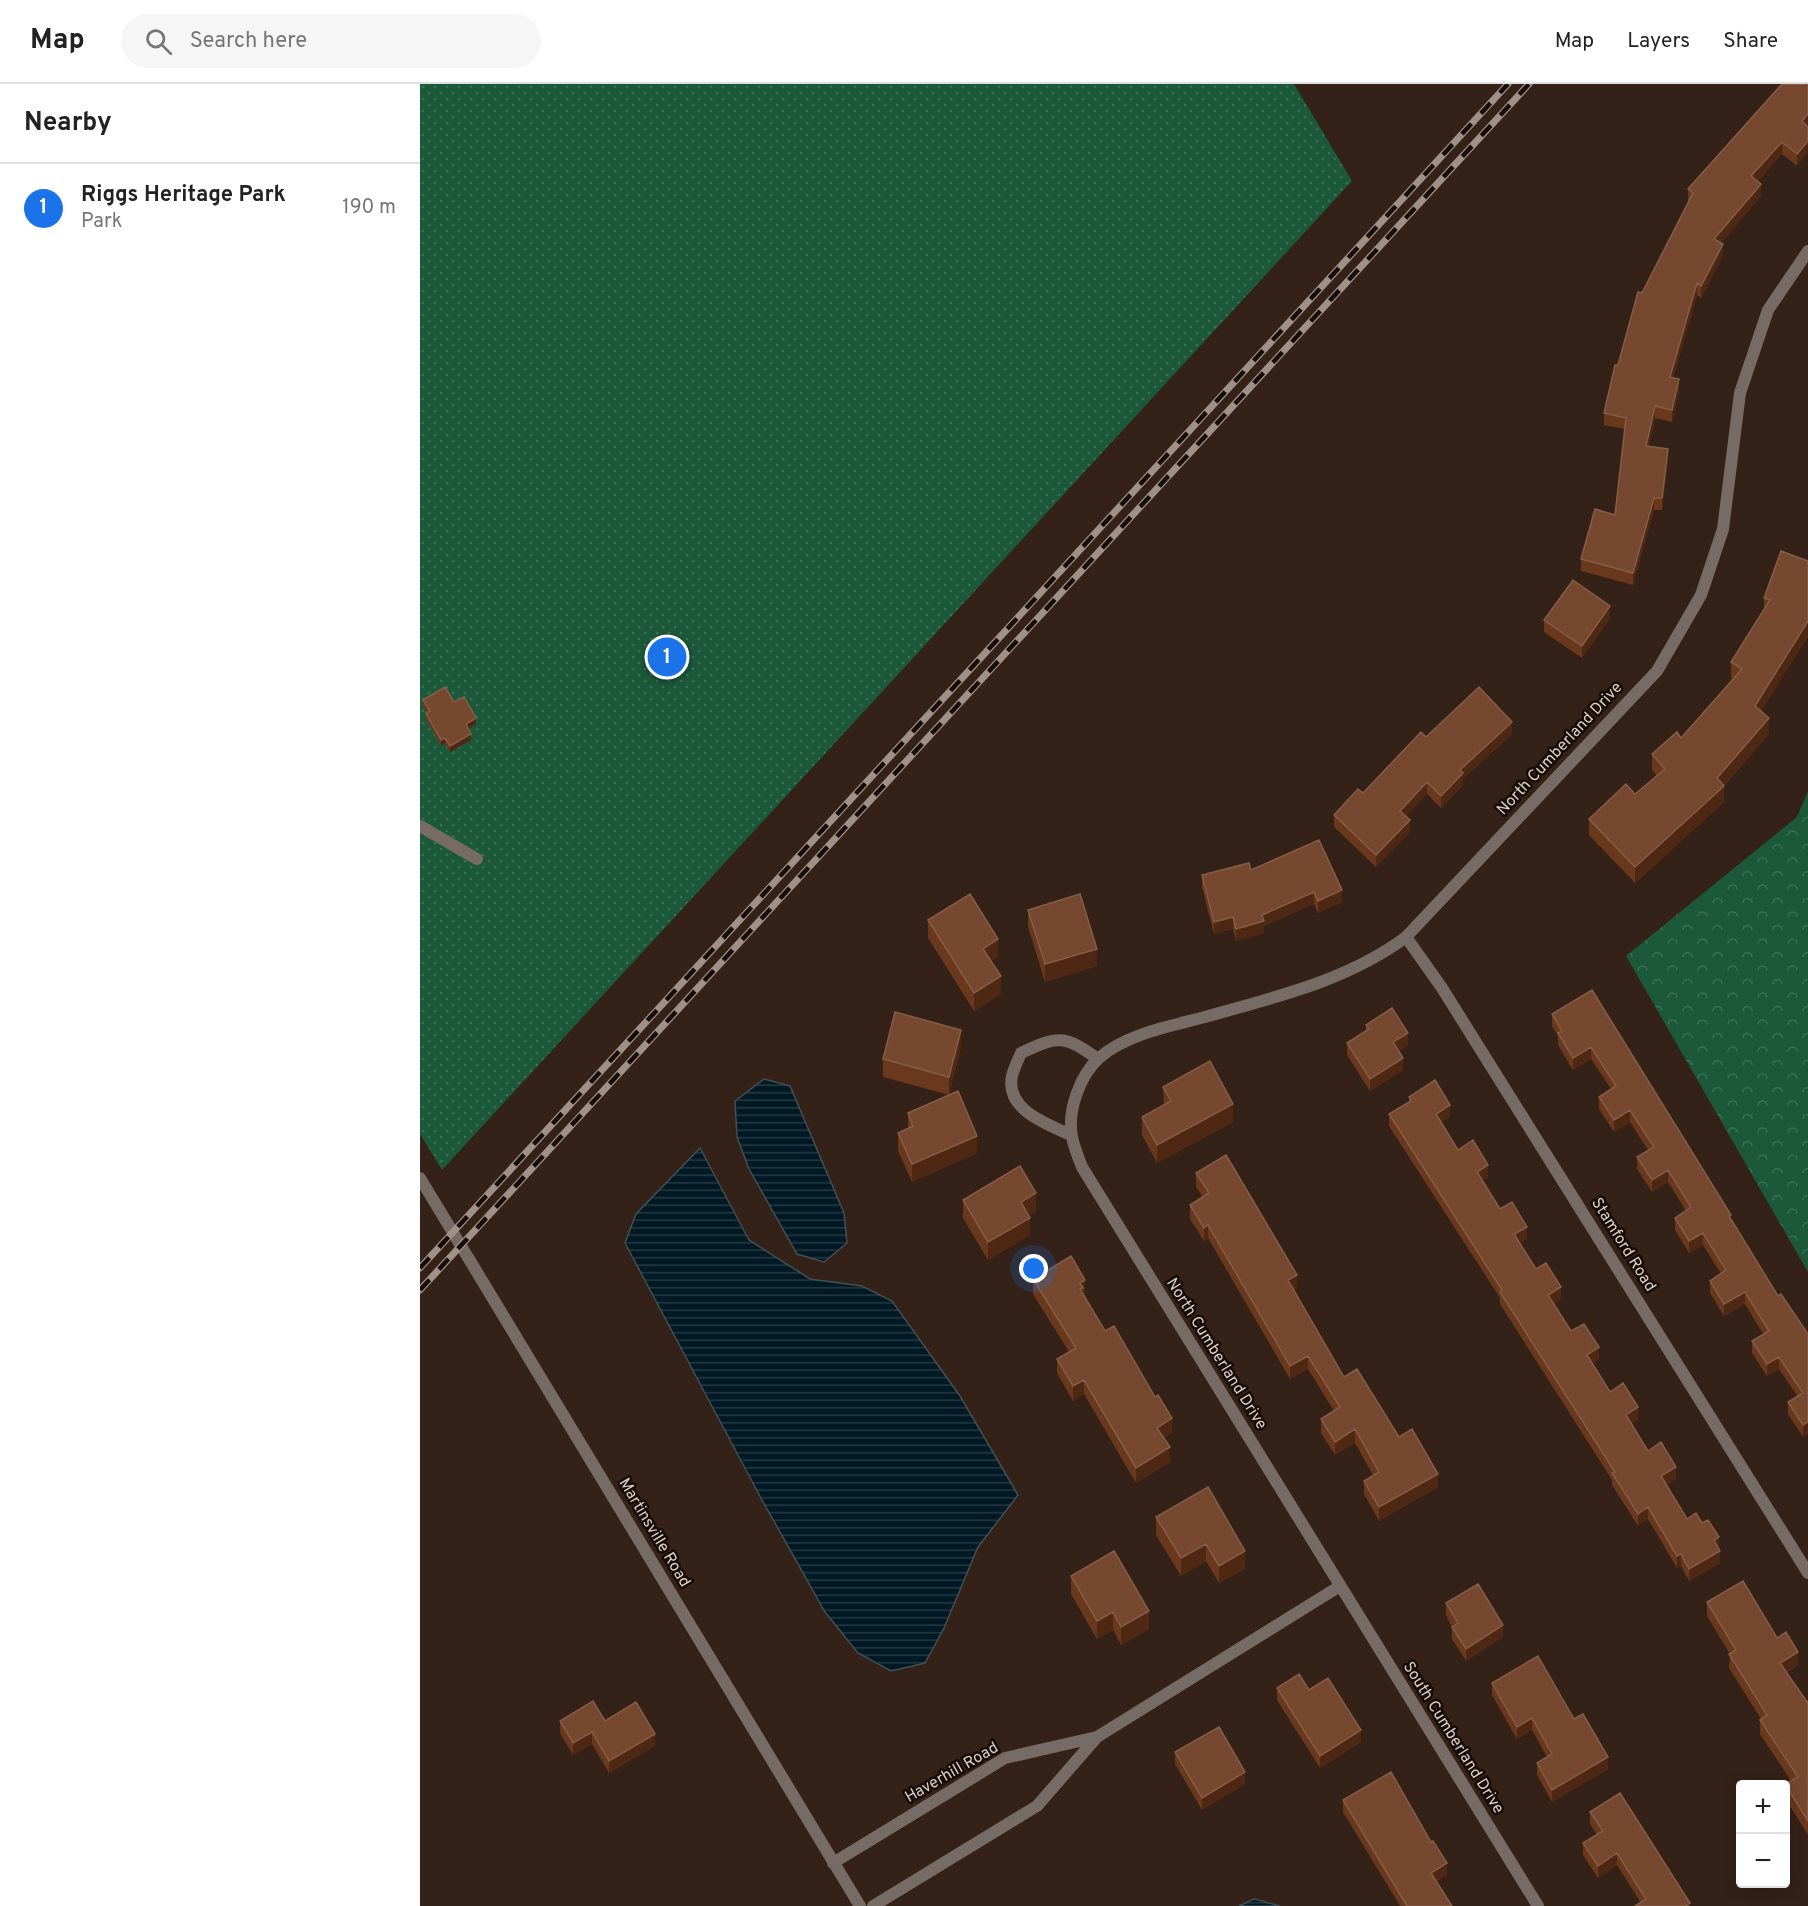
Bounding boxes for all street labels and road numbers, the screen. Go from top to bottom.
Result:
street label: North Cumberland Drive [1493,678,1627,820]
street label: Stamford Road [1586,1194,1660,1296]
street label: North Cumberland Drive [1161,1274,1271,1434]
street label: Martinsville Road [614,1475,694,1591]
street label: South Cumberland Drive [1398,1658,1508,1818]
street label: Haverhill Road [902,1738,1002,1808]

